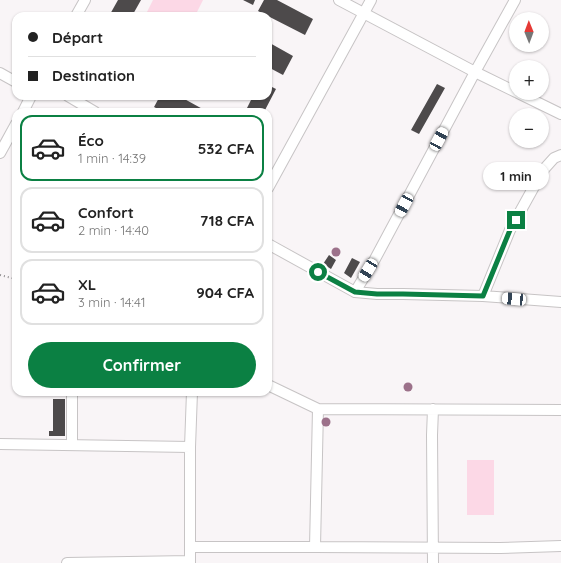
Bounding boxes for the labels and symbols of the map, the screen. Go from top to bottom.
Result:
north arrow [509,12,549,52]
car [428,126,450,152]
callout: 1 min [483,162,549,190]
car [393,192,415,218]
route end [507,211,525,229]
car [357,257,379,283]
route start [309,263,327,281]
car [502,292,526,306]

